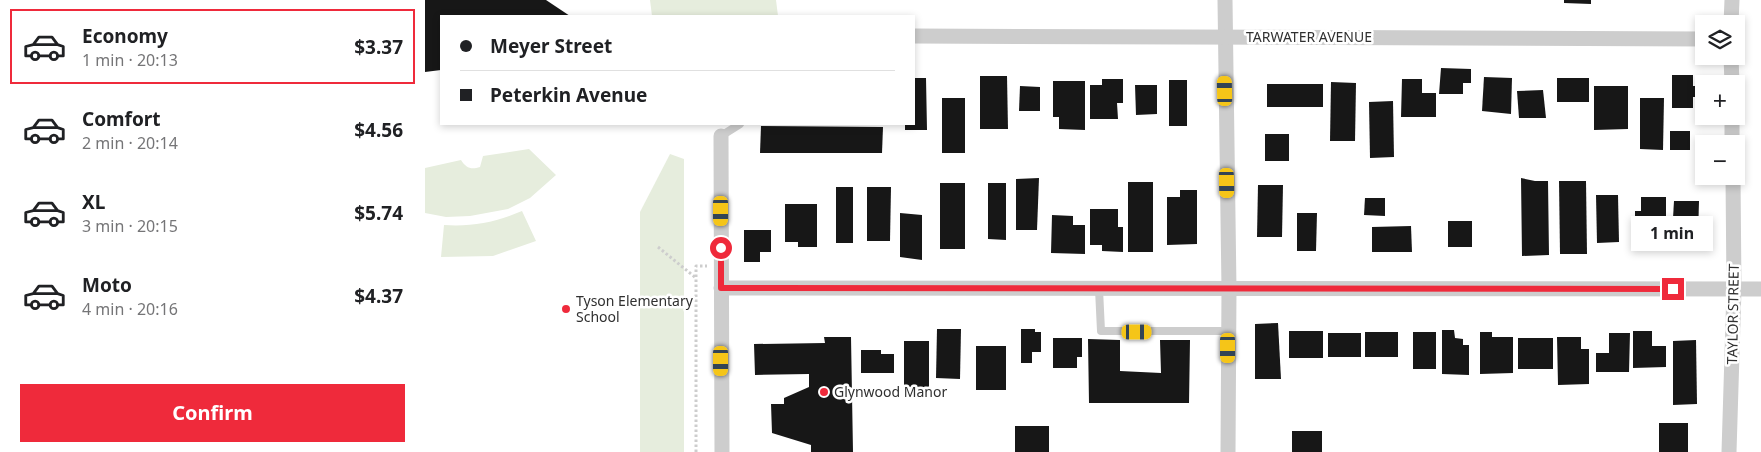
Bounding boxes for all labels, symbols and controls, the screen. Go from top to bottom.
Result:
map controls [1695,15,1745,185]
button: layers [1695,15,1745,65]
text: Economy [82,23,168,49]
icon: car [22,24,67,69]
street label: TARWATER AVENUE [1246,27,1372,46]
text: Meyer Street [490,33,612,59]
text: $3.37 [354,34,403,60]
text: 1 min · 20:13 [82,49,178,71]
button: + [1695,75,1745,125]
car [1217,76,1232,106]
text: Peterkin Avenue [490,82,647,108]
text: Comfort [82,106,161,132]
icon: car [22,107,67,152]
text: $4.56 [354,117,403,143]
text: 2 min · 20:14 [82,132,178,154]
button: − [1695,135,1745,185]
car [1219,168,1234,198]
text: XL [82,189,105,215]
icon: car [22,190,67,235]
car [713,196,728,226]
text: $5.74 [354,200,403,226]
text: 3 min · 20:15 [82,215,178,237]
callout: 1 min [1632,216,1714,252]
text: 1 min [1650,222,1694,244]
route start [710,237,732,259]
street label: TAYLOR STREET [1722,263,1743,365]
text: Moto [82,272,132,298]
icon: car [22,273,67,318]
route end [1662,278,1684,300]
text: $4.37 [354,283,403,309]
place label: Tyson Elementary School [576,291,694,326]
text: 4 min · 20:16 [82,298,178,320]
marker: Tyson Elementary School [560,303,572,315]
car [1122,325,1152,340]
car [1220,333,1235,363]
car [713,346,728,376]
place label: Glynwood Manor [834,382,947,401]
button: Confirm [20,384,405,442]
marker: Glynwood Manor [818,386,830,398]

